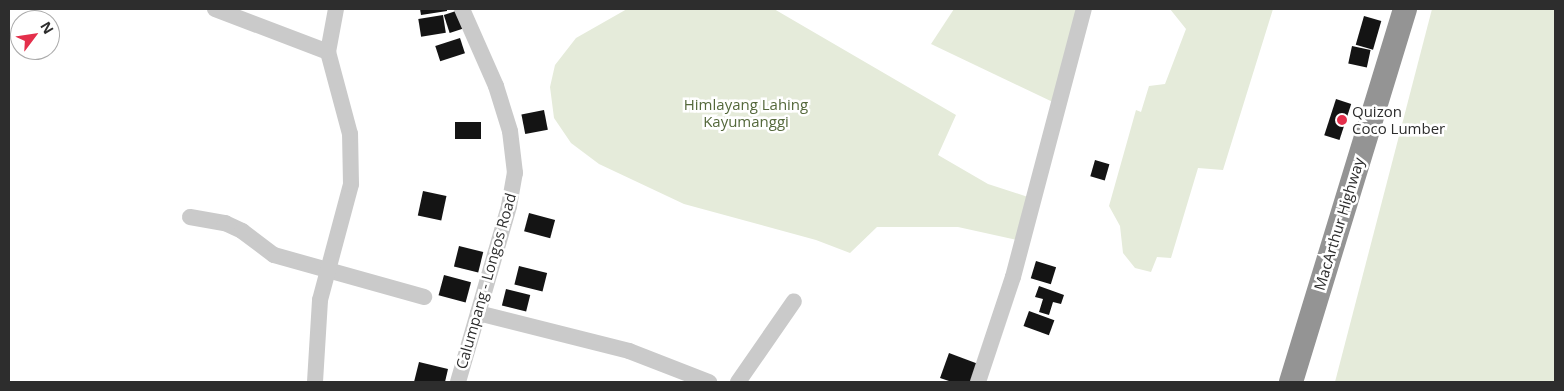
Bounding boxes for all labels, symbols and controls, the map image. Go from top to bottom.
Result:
north arrow [10,10,60,60]
text: N [36,18,59,37]
park label: Himlayang Lahing Kayumanggi [684,95,808,130]
place label: Quizon Coco Lumber [1352,102,1445,137]
marker: Quizon Coco Lumber [1336,114,1348,126]
street label: MacArthur Highway [1310,155,1368,293]
street label: Calumpang - Longos Road [452,191,520,371]

